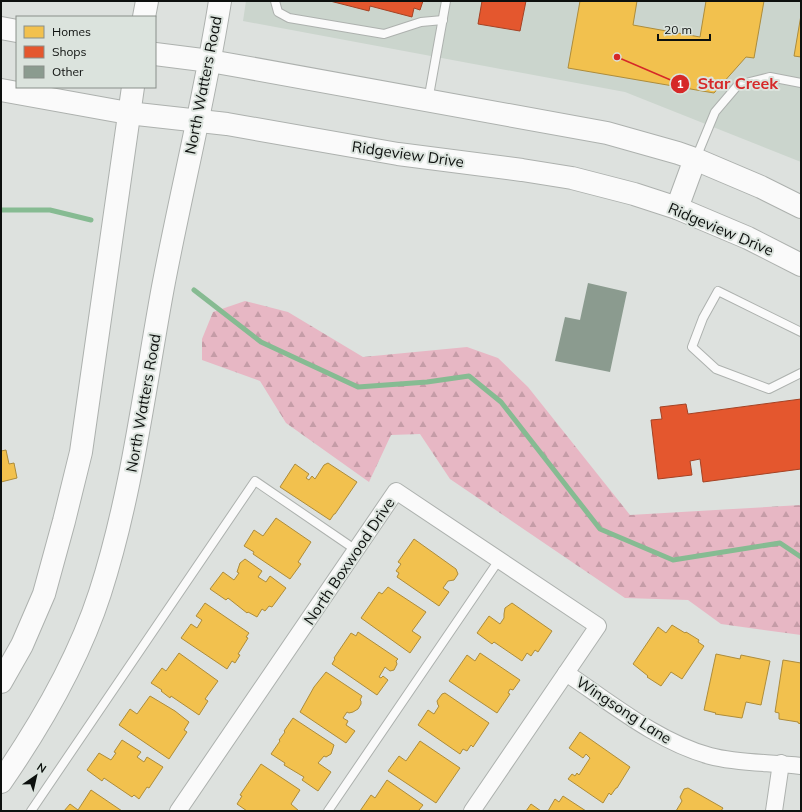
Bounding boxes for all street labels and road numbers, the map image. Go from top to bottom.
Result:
street label: North Watters Road [180,14,226,156]
street label: Ridgeview Drive [351,137,465,171]
street label: Ridgeview Drive [665,198,777,260]
street label: North Watters Road [121,332,165,474]
street label: North Boxwood Drive [299,494,399,628]
street label: Wingsong Lane [573,672,675,748]

